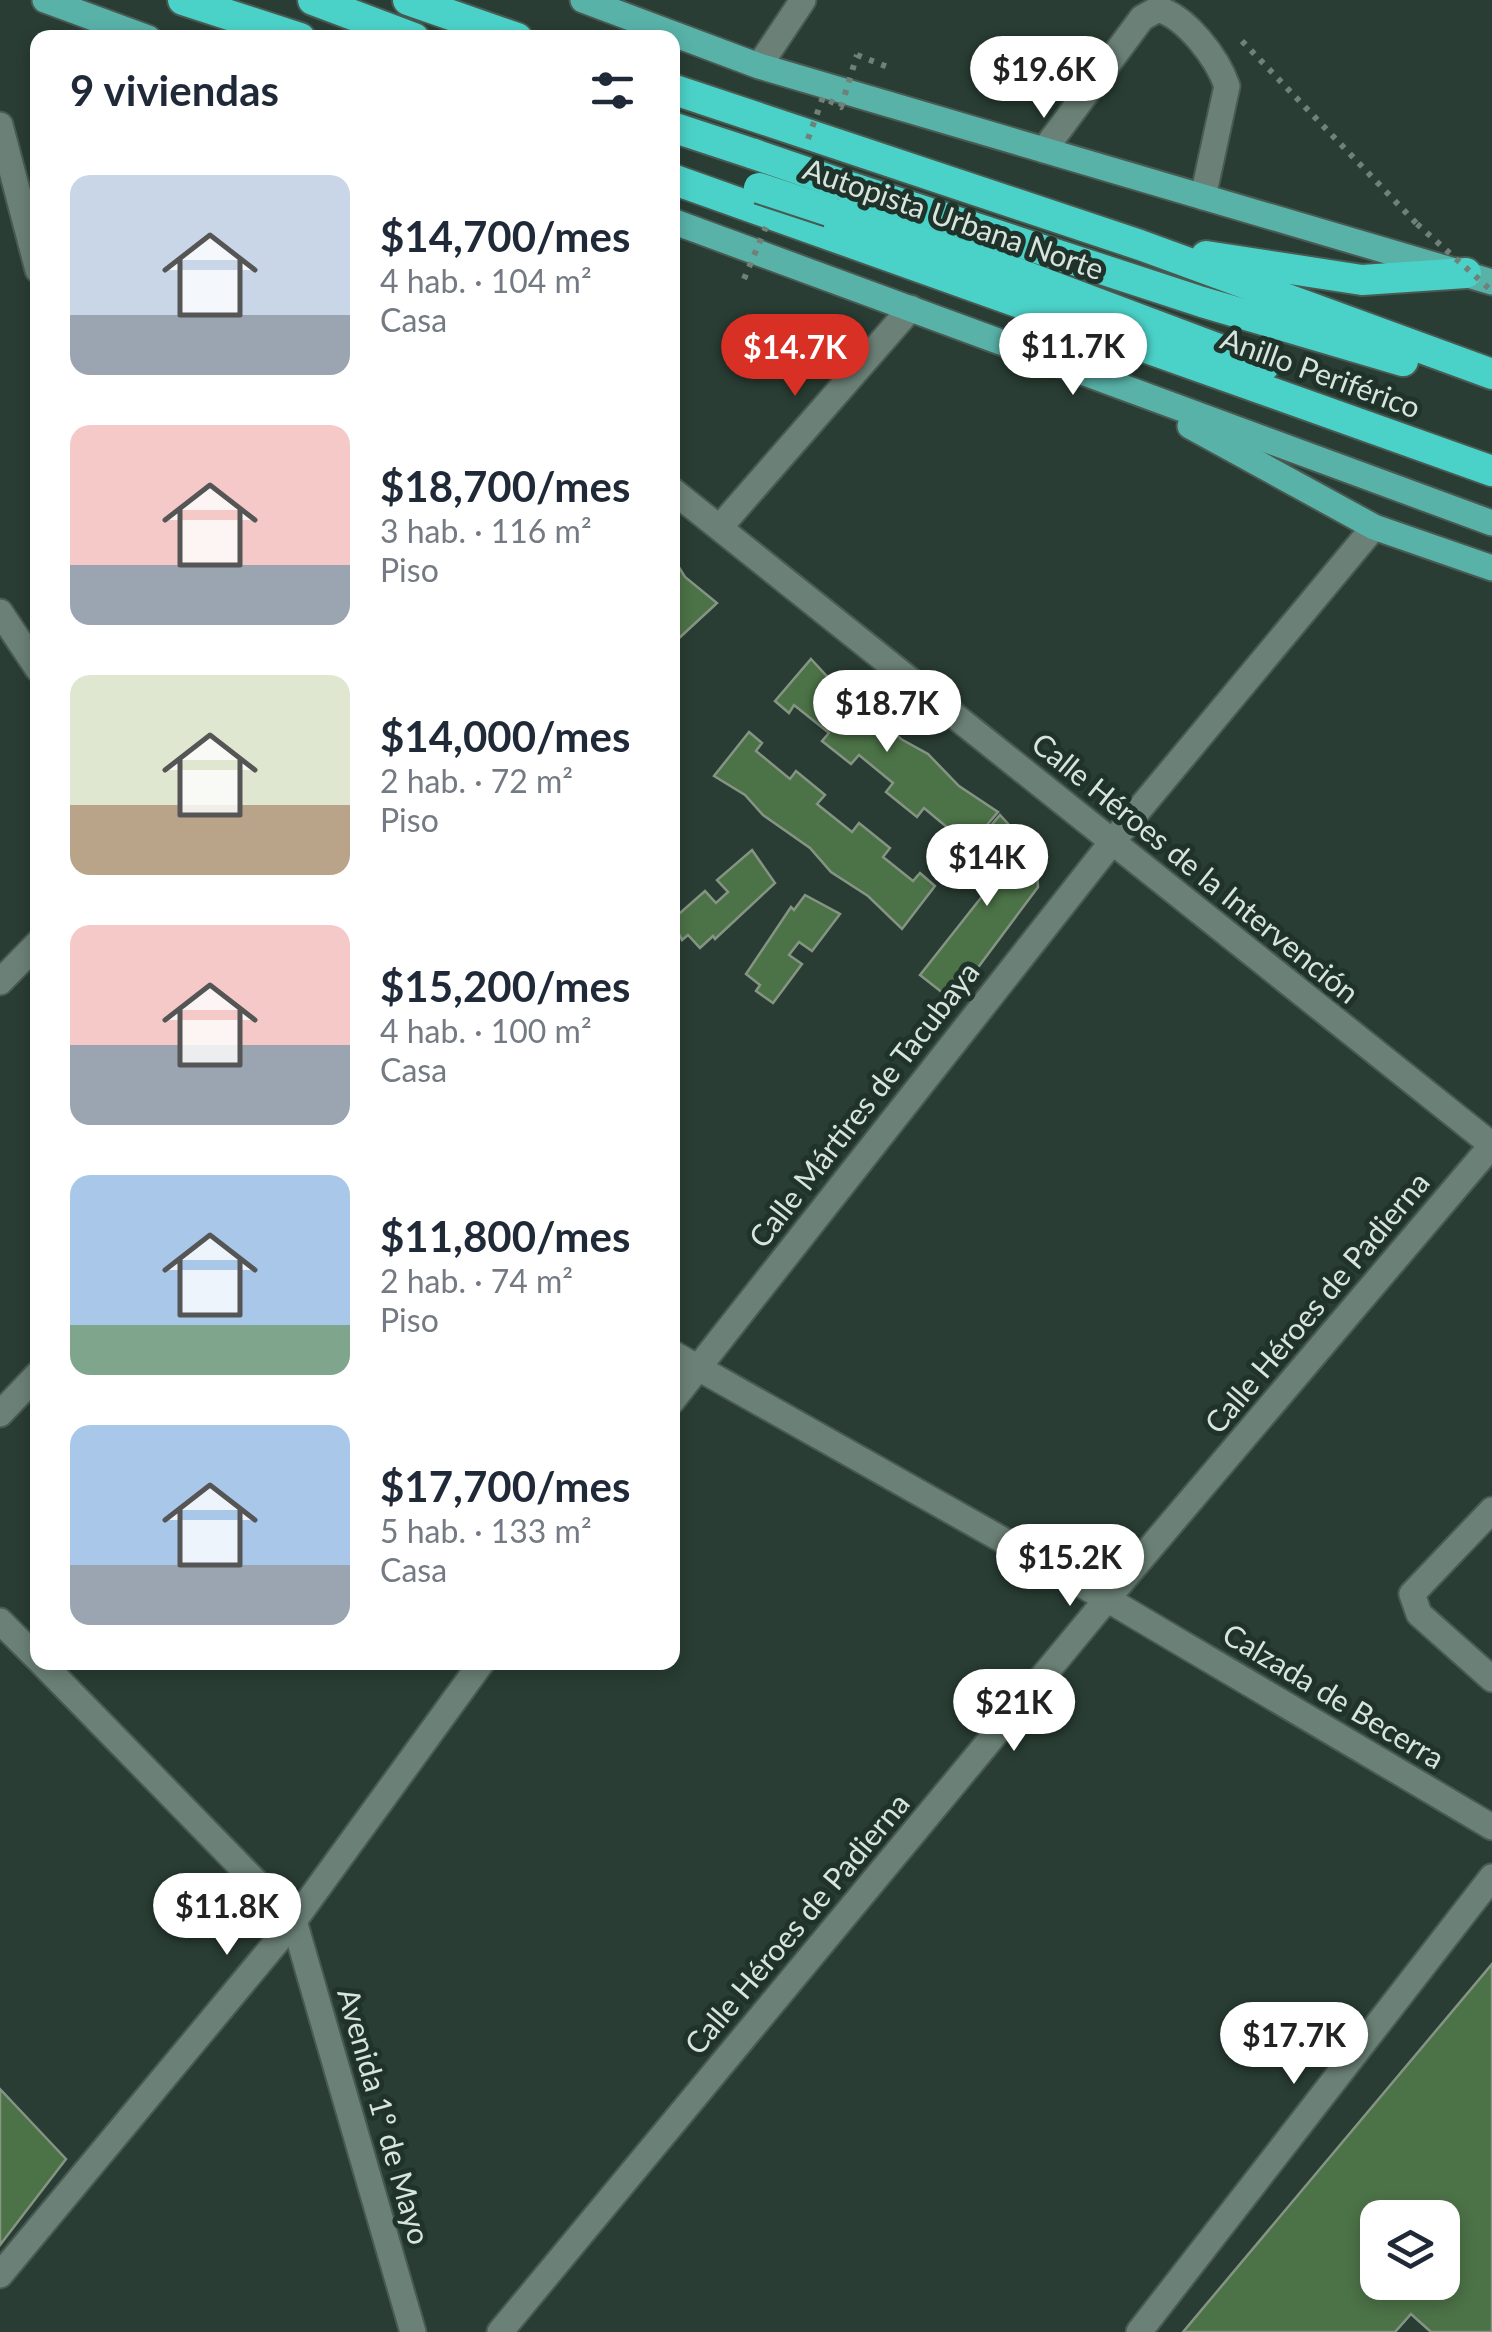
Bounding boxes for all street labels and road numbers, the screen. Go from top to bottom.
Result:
street label: Autopista Urbana Norte [799,150,1109,286]
street label: Anillo Periférico [1217,319,1425,425]
street label: Calle Héroes de la Intervención [1025,724,1367,1010]
street label: Calle Mártires de Tacubaya [740,954,986,1254]
street label: Calle Héroes de Padierna [1196,1164,1436,1440]
street label: Calzada de Becerra [1217,1615,1451,1775]
street label: Calle Héroes de Padierna [676,1785,916,2061]
street label: Avenida 1º de Mayo [331,1984,439,2248]

